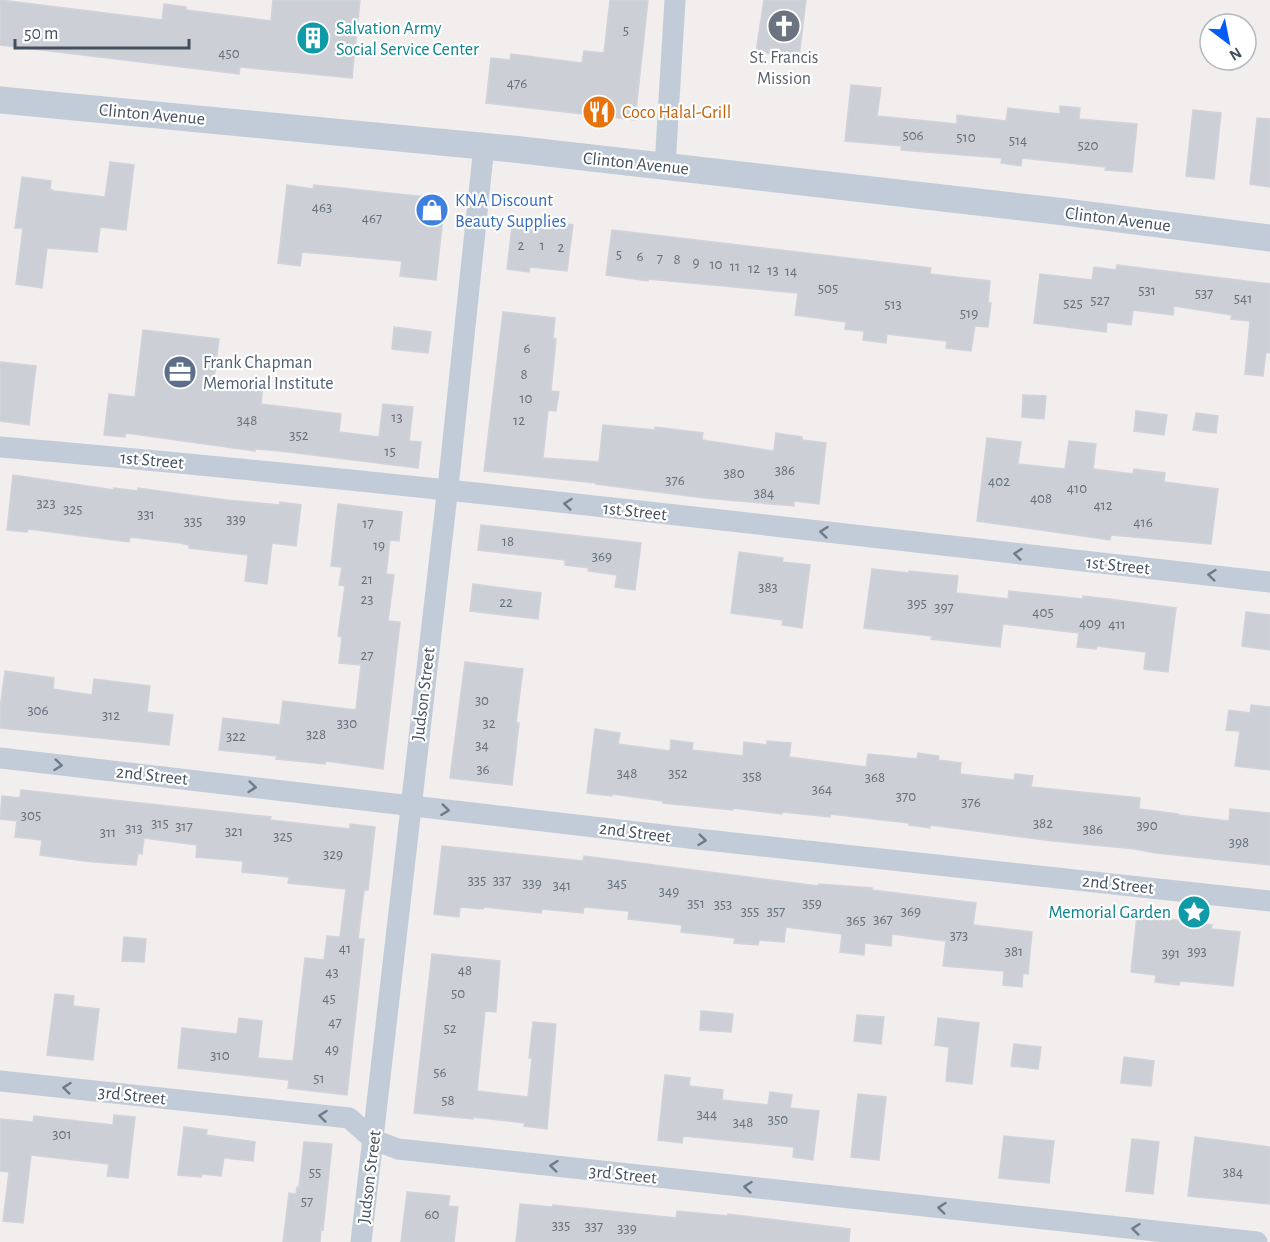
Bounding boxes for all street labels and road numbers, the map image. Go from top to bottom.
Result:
street label: Clinton Avenue [98,101,206,129]
street label: Clinton Avenue [582,149,690,179]
street label: Clinton Avenue [1064,205,1172,235]
street label: 1st Street [119,449,185,473]
street label: 1st Street [602,500,668,524]
street label: 1st Street [1085,554,1151,578]
street label: Judson Street [409,646,439,742]
street label: 2nd Street [115,763,189,789]
street label: 2nd Street [598,820,672,846]
street label: 2nd Street [1081,872,1155,898]
street label: 3rd Street [97,1083,167,1109]
street label: Judson Street [355,1129,385,1225]
street label: 3rd Street [588,1162,658,1188]

